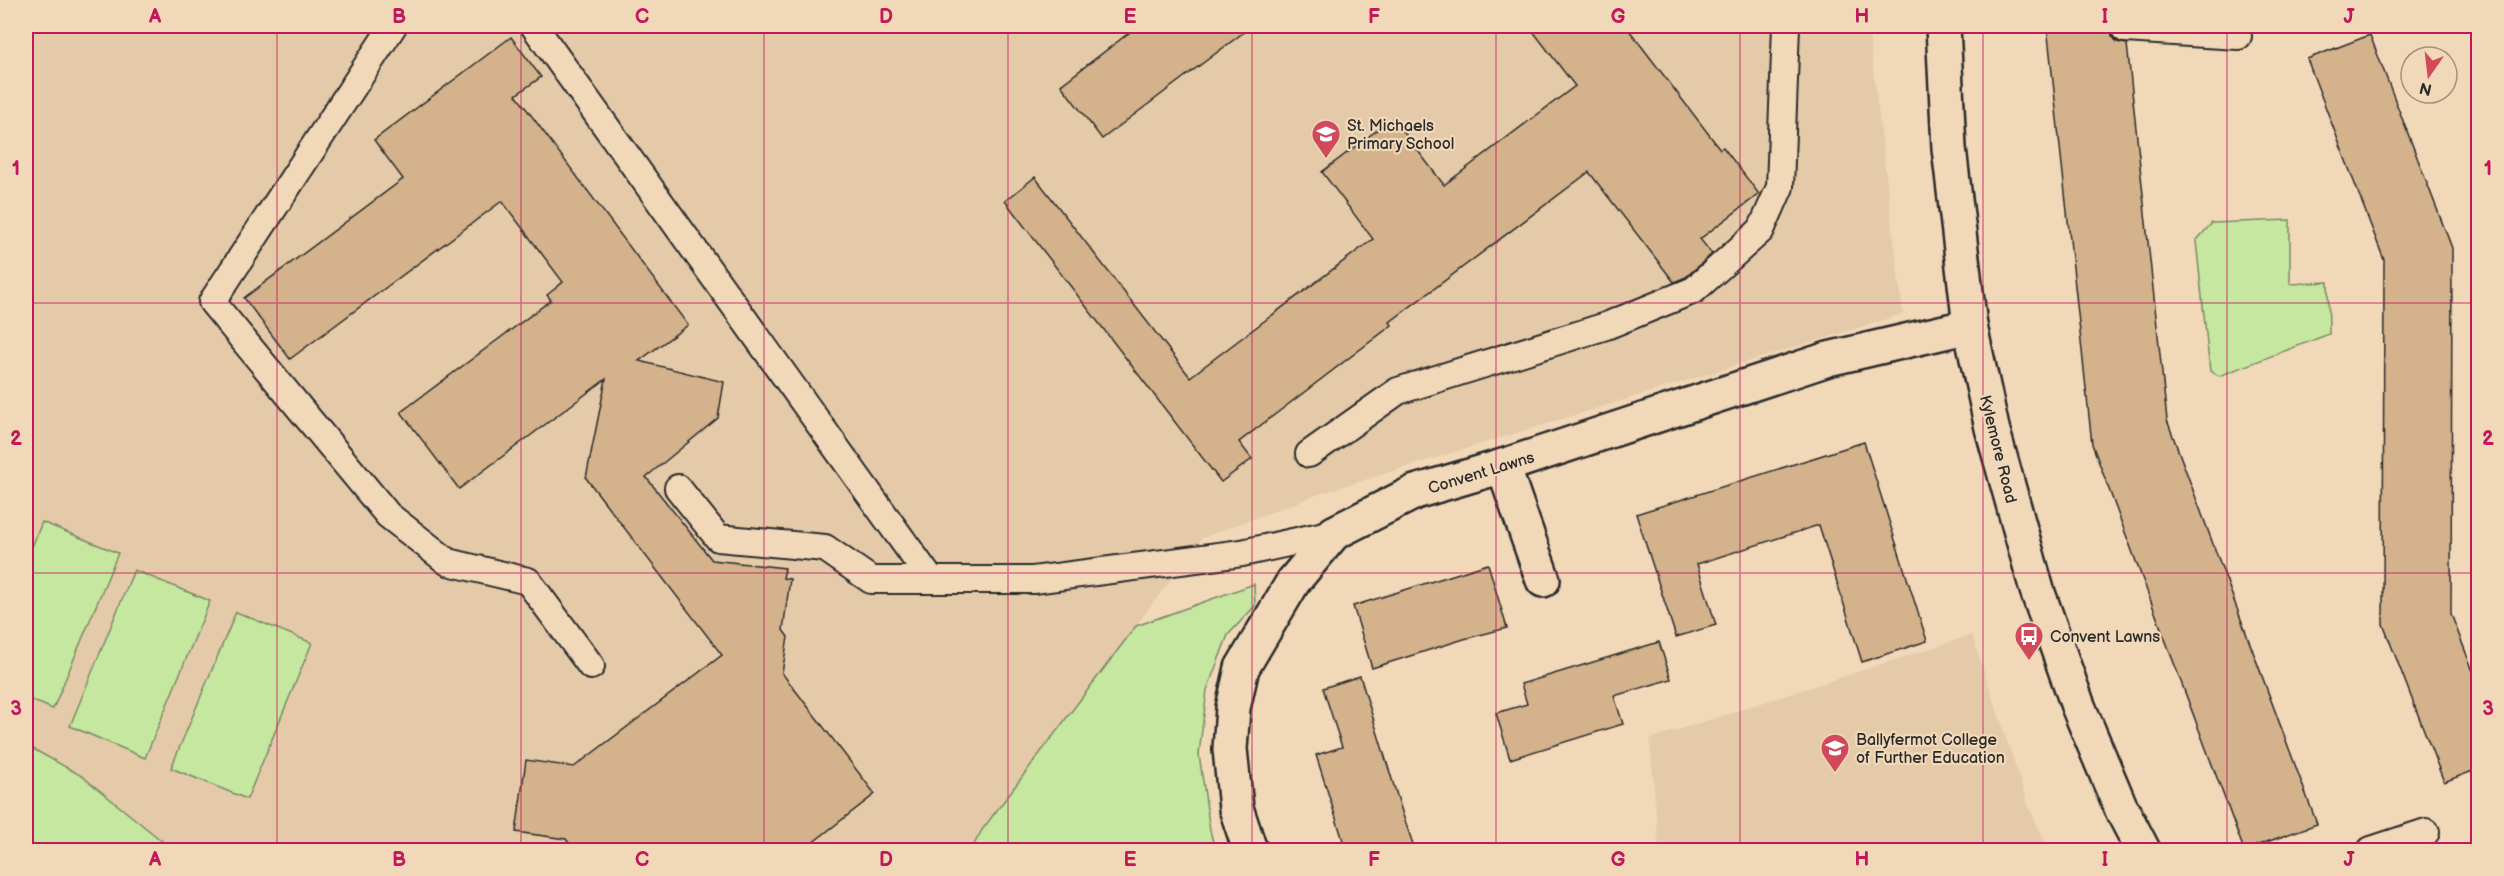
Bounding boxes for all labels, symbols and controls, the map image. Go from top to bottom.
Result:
text: A [148,5,162,29]
text: B [392,5,406,29]
text: C [635,5,649,29]
text: D [879,5,893,29]
text: E [1124,5,1137,29]
text: F [1368,5,1380,29]
text: G [1611,5,1626,29]
text: H [1855,5,1869,29]
text: I [2102,5,2108,29]
text: J [2344,5,2356,29]
north arrow [2399,45,2459,105]
text: N [2418,77,2434,99]
place label: St. Michaels Primary School [1347,117,1454,154]
school or university icon: St. Michaels Primary School [1310,118,1342,160]
text: 1 [12,157,20,181]
text: 1 [2484,157,2492,181]
street label: Kylemore Road [1975,393,2020,505]
text: 2 [10,427,22,451]
text: 2 [2482,427,2494,451]
street label: Convent Lawns [1426,448,1537,499]
bus stop icon: Convent Lawns [2013,620,2045,662]
place label: Convent Lawns [2050,628,2160,647]
text: 3 [10,697,22,721]
text: 3 [2482,697,2494,721]
place label: Ballyfermot College of Further Education [1856,731,2005,768]
school or university icon: Ballyfermot College of Further Education [1819,732,1851,774]
text: A [148,848,162,872]
text: B [392,848,406,872]
text: C [635,848,649,872]
text: D [879,848,893,872]
text: E [1124,848,1137,872]
text: F [1368,848,1380,872]
text: G [1611,848,1626,872]
text: H [1855,848,1869,872]
text: I [2102,848,2108,872]
text: J [2344,848,2356,872]

